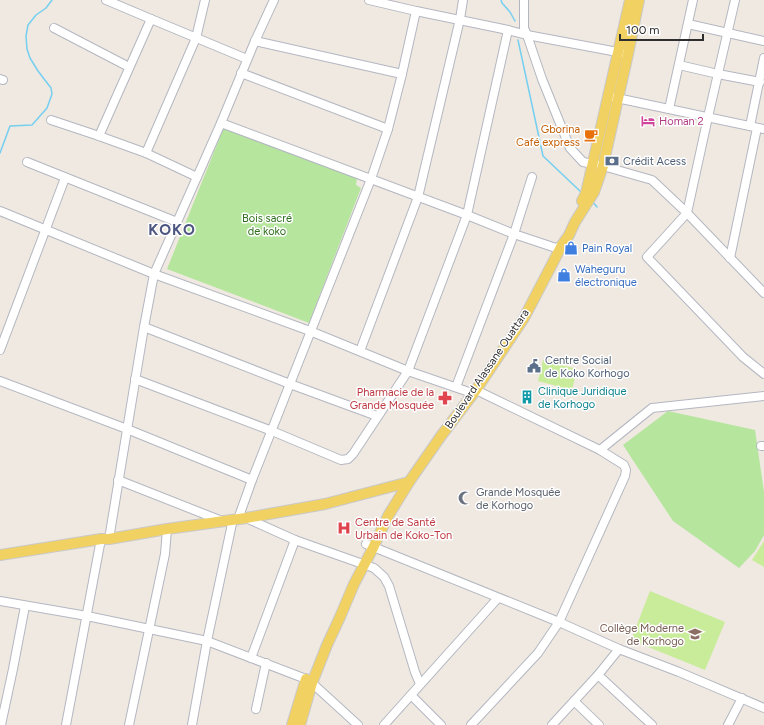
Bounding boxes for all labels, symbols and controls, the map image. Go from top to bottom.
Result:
scale bar [620,16,703,42]
text: 100 m [626,23,660,37]
hotel icon: Homan 2 [640,113,656,129]
place label: Homan 2 [659,115,704,128]
place label: Gborina Café express [516,123,580,149]
cafe icon: Gborina Café express [583,127,599,143]
bank icon: Crédit Acess [604,153,620,169]
place label: Crédit Acess [623,155,686,168]
park label: Bois sacré de koko [242,212,292,238]
district label: KOKO [148,221,196,239]
shop icon: Pain Royal [563,240,579,256]
place label: Pain Royal [582,242,632,255]
place label: Waheguru électronique [575,263,637,289]
shop icon: Waheguru électronique [556,267,572,283]
street label: Boulevard Alassane Ouattara [442,307,532,431]
place label: Centre Social de Koko Korhogo [545,354,630,380]
public building icon: Centre Social de Koko Korhogo [526,358,542,374]
place label: Clinique Juridique de Korhogo [538,385,626,411]
place label: Pharmacie de la Grande Mosquée [350,386,434,412]
building icon: Clinique Juridique de Korhogo [519,389,535,405]
pharmacy icon: Pharmacie de la Grande Mosquée [437,390,453,406]
place label: Grande Mosquée de Korhogo [476,486,560,512]
mosque icon: Grande Mosquée de Korhogo [457,490,473,506]
place label: Centre de Santé Urbain de Koko-Ton [355,516,452,542]
hospital icon: Centre de Santé Urbain de Koko-Ton [336,520,352,536]
place label: Collège Moderne de Korhogo [600,622,684,648]
school or university icon: Collège Moderne de Korhogo [687,626,703,642]

